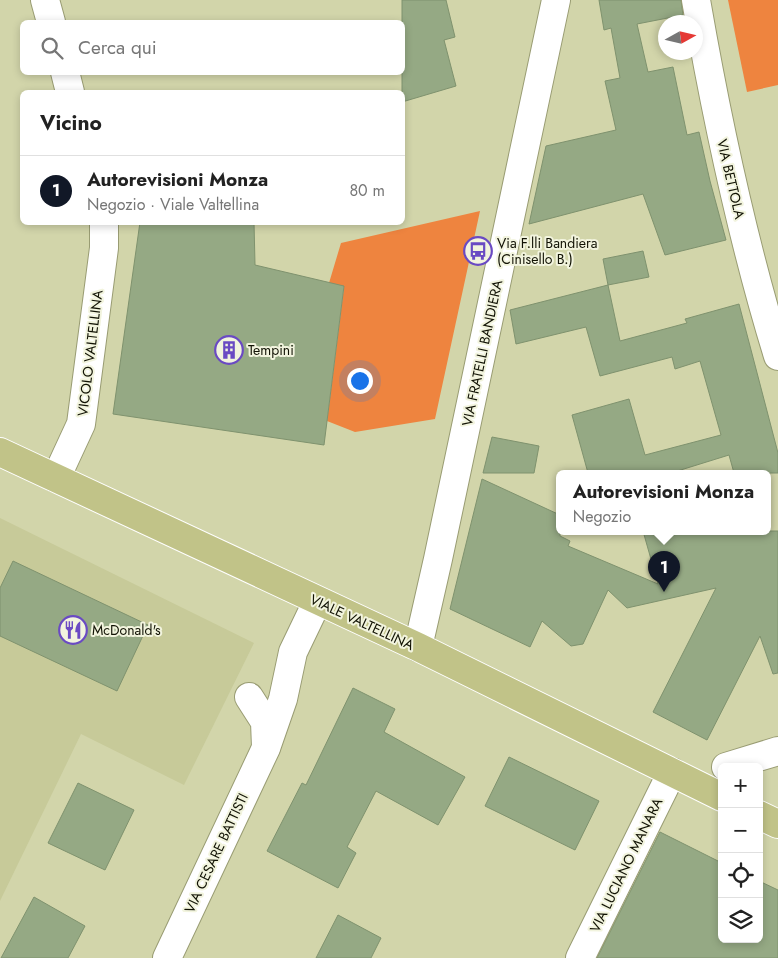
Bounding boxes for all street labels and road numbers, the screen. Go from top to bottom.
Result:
street label: VIA BETTOLA [712,137,750,222]
street label: VIA FRATELLI BANDIERA [457,277,507,428]
street label: VICOLO VALTELLINA [72,288,108,417]
street label: VIALE VALTELLINA [307,589,418,655]
street label: VIA CESARE BATTISTI [179,790,253,916]
street label: VIA LUCIANO MANARA [585,794,668,936]

